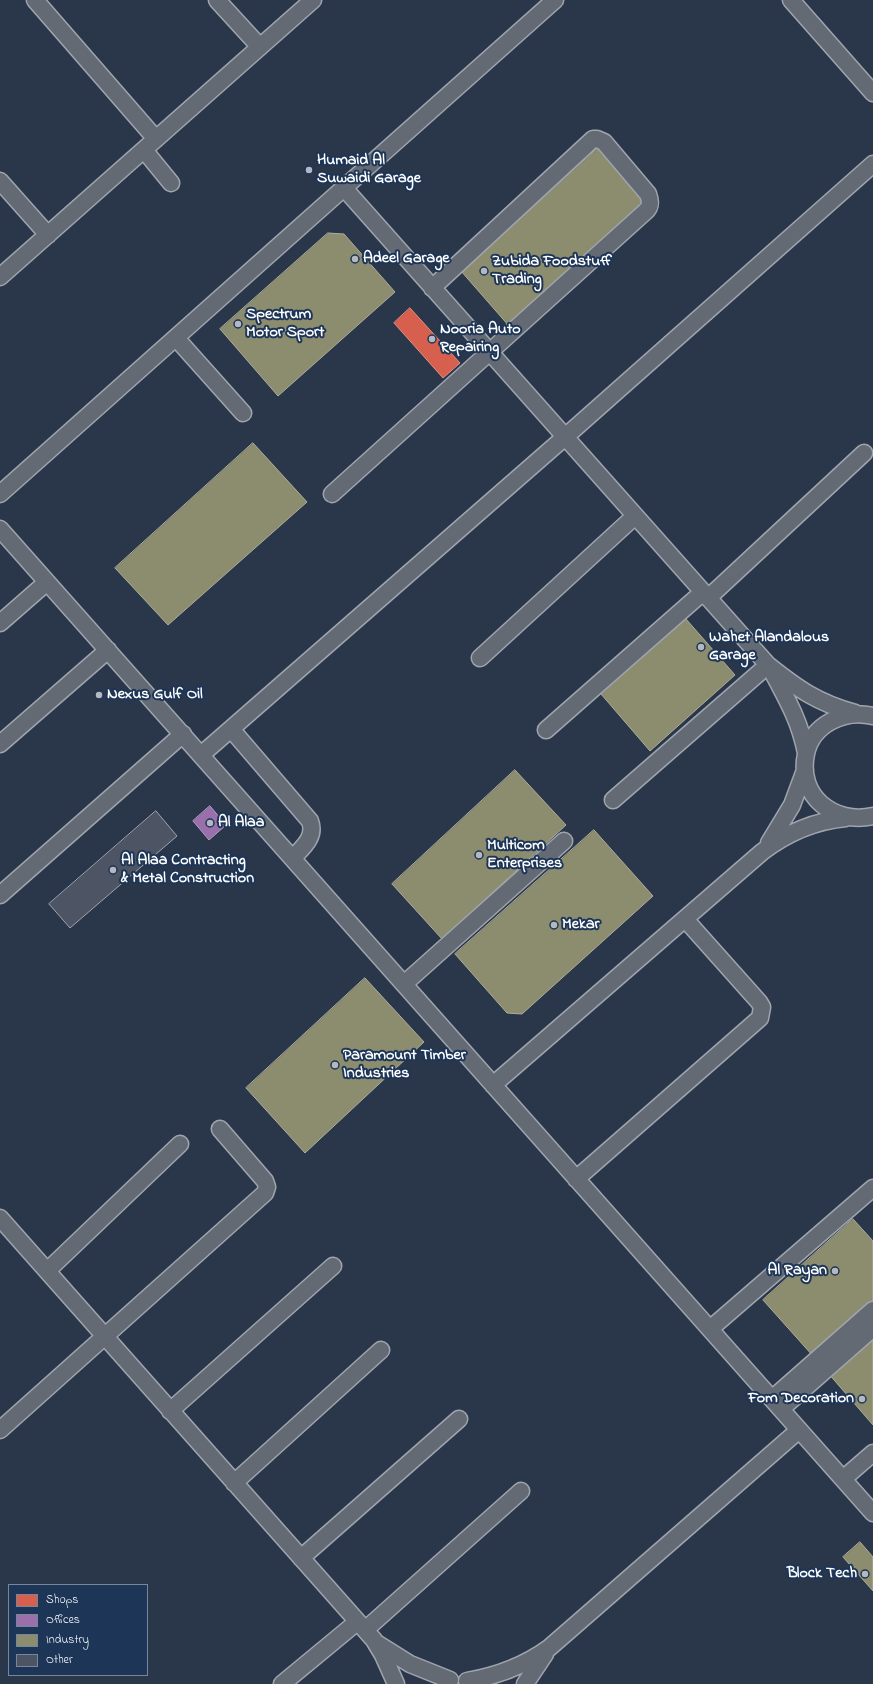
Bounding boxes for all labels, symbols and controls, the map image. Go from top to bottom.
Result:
place label: Humaid Al Suwaidi Garage [317,151,421,189]
marker: Humaid Al Suwaidi Garage [304,165,314,175]
place label: Adeel Garage [363,249,450,269]
place label: Zubida Foodstuff Trading [492,252,612,290]
marker: Adeel Garage [350,254,360,264]
marker: Zubida Foodstuff Trading [479,266,489,276]
place label: Spectrum Motor Sport [246,305,324,343]
marker: Spectrum Motor Sport [233,319,243,329]
place label: Nooria Auto Repairing [440,320,521,358]
marker: Nooria Auto Repairing [427,334,437,344]
place label: Wahet Alandalous Garage [709,628,829,666]
marker: Wahet Alandalous Garage [696,642,706,652]
place label: Nexus Gulf Oil [107,685,203,705]
marker: Nexus Gulf Oil [94,690,104,700]
place label: Al Alaa [218,813,264,833]
marker: Al Alaa [205,818,215,828]
place label: Multicom Enterprises [487,836,562,874]
marker: Multicom Enterprises [474,850,484,860]
place label: Al Alaa Contracting & Metal Construction [121,851,254,889]
marker: Al Alaa Contracting & Metal Construction [108,865,118,875]
place label: Mekar [562,915,599,935]
marker: Mekar [549,920,559,930]
place label: Paramount Timber Industries [343,1046,466,1084]
marker: Paramount Timber Industries [330,1060,340,1070]
place label: Al Rayan [768,1261,827,1281]
marker: Al Rayan [830,1266,840,1276]
place label: Fom Decoration [748,1389,854,1409]
marker: Fom Decoration [857,1394,867,1404]
place label: Block Tech [787,1564,857,1584]
marker: Block Tech [860,1569,870,1579]
legend [8,1584,148,1676]
text: Shops [46,1591,78,1609]
text: Offices [46,1611,80,1629]
text: Industry [46,1631,89,1649]
text: Other [46,1651,73,1669]

